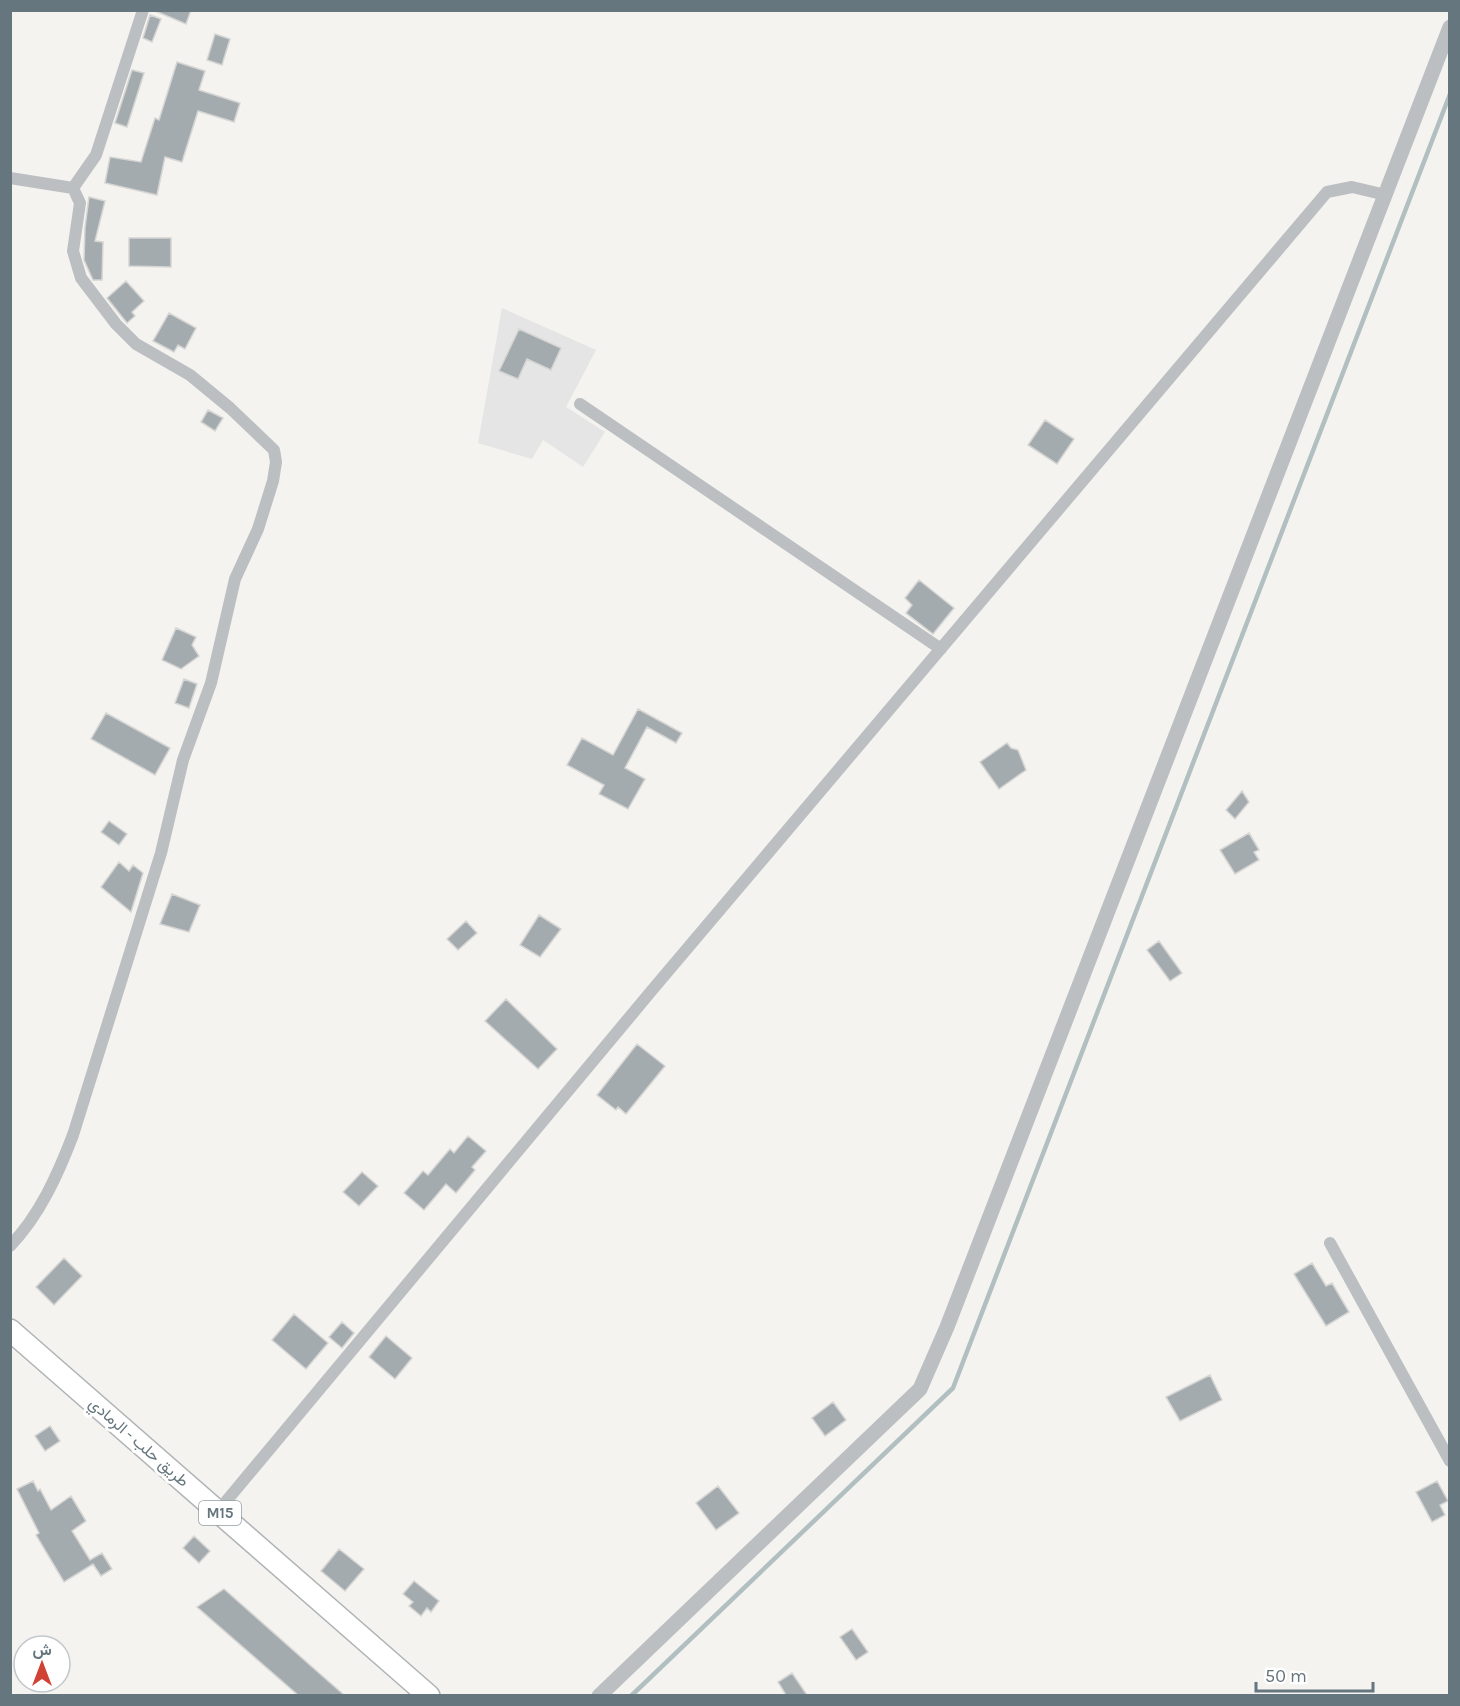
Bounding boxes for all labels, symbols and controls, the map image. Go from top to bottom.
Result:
street label: طريق حلب - الرمادي [82,1393,193,1494]
road number: M15 [199,1501,241,1525]
north arrow [12,1634,72,1694]
text: ش [32,1640,52,1659]
scale bar [1256,1655,1373,1693]
text: 50 m [1265,1665,1307,1687]

